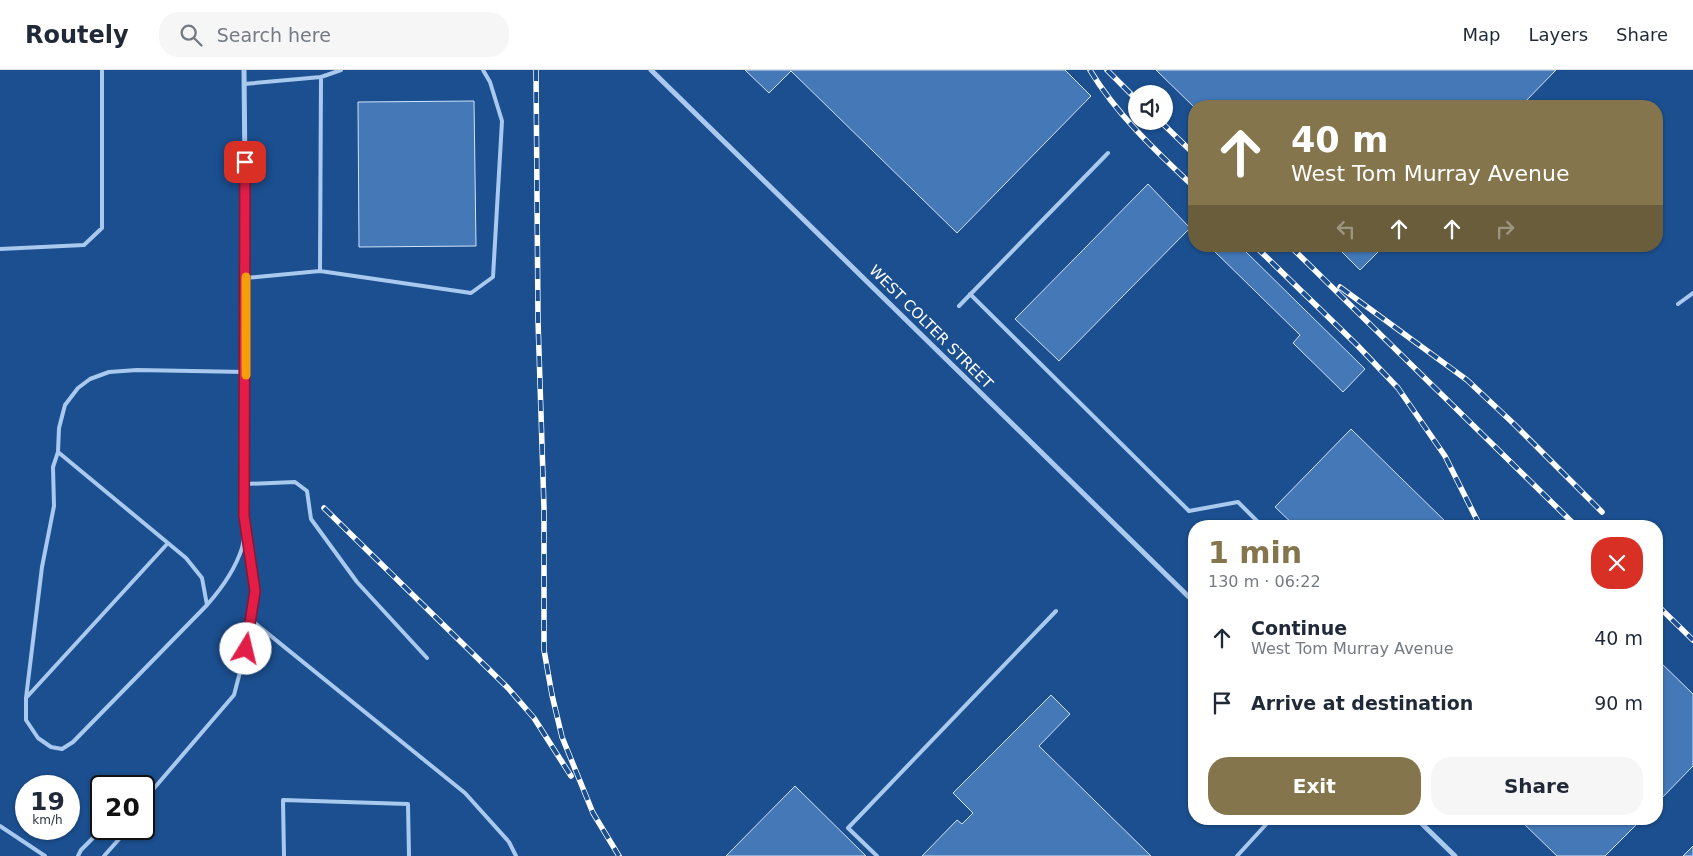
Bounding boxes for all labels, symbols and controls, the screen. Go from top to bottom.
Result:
search box [159,12,509,57]
text: Routely [25,21,129,49]
icon: search [177,21,205,49]
text: Search here [217,24,331,46]
text: Map [1462,24,1500,45]
text: Layers [1528,24,1588,45]
text: Share [1616,24,1668,45]
map controls [1128,85,1173,130]
button: sound [1128,85,1173,130]
icon: ahead [1208,120,1273,185]
text: 40 m [1291,120,1388,160]
pin [224,141,266,183]
icon: arrive [231,148,259,176]
text: West Tom Murray Avenue [1291,161,1570,186]
icon: left [1332,215,1360,243]
icon: ahead [1385,215,1413,243]
icon: ahead [1438,215,1466,243]
icon: right [1491,215,1519,243]
street label: WEST COLTER STREET [865,261,997,393]
text: 1 min [1208,535,1302,570]
button: close [1591,537,1643,589]
text: 130 m · 06:22 [1208,572,1321,591]
text: Continue [1251,617,1347,639]
position arrow [219,622,271,674]
icon: ahead [1208,624,1236,652]
text: 40 m [1594,627,1643,649]
text: West Tom Murray Avenue [1251,639,1454,658]
icon: arrive [1208,689,1236,717]
text: Arrive at destination [1251,692,1473,714]
text: 90 m [1594,692,1643,714]
button: Exit [1208,757,1421,815]
button: Share [1431,757,1643,815]
speed limit sign: 20 [90,775,155,840]
text: 19 [30,787,65,816]
text: km/h [32,813,63,827]

